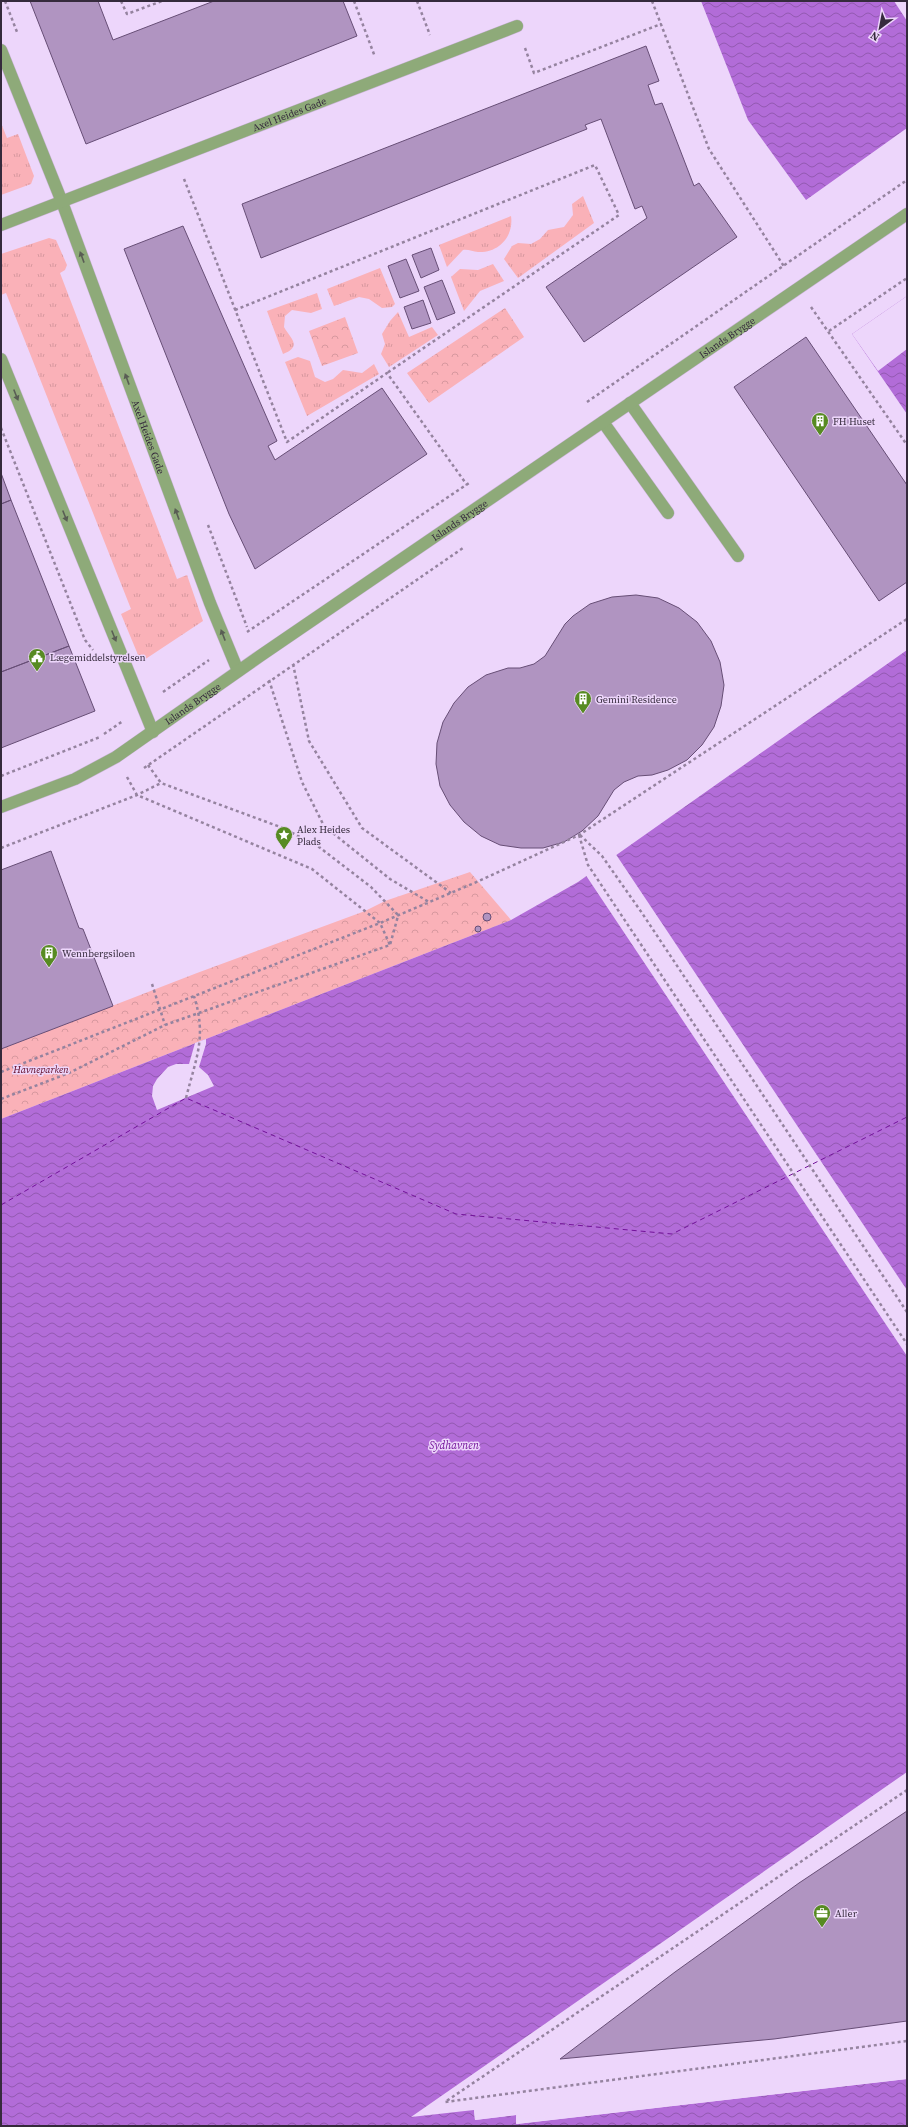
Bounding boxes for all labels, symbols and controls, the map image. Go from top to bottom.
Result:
north arrow [860,8,900,48]
text: N [868,28,882,45]
street label: Axel Heides Gade [251,94,328,134]
one-way arrow [79,250,85,262]
street label: Islands Brygge [697,314,758,361]
one-way arrow [124,372,130,384]
one-way arrow [13,390,19,402]
street label: Axel Heides Gade [129,398,168,476]
building icon: FH Huset [810,411,830,436]
place label: FH Huset [833,415,876,428]
street label: Islands Brygge [429,497,490,544]
one-way arrow [174,507,180,519]
one-way arrow [62,510,68,522]
one-way arrow [220,629,226,641]
one-way arrow [111,631,117,643]
public building icon: Lægemiddelstyrelsen [27,647,47,672]
place label: Lægemiddelstyrelsen [50,651,146,664]
street label: Islands Brygge [162,680,223,728]
building icon: Gemini Residence [573,689,593,714]
place label: Gemini Residence [596,693,677,706]
place label: Alex Heides Plads [297,823,350,848]
place icon: Alex Heides Plads [274,825,294,850]
building icon: Wennbergsiloen [39,943,59,968]
place label: Wennbergsiloen [62,947,135,960]
park label: Havneparken [12,1063,69,1076]
water label: Sydhavnen [429,1438,480,1453]
office icon: Aller [812,1903,832,1928]
place label: Aller [835,1907,858,1920]

